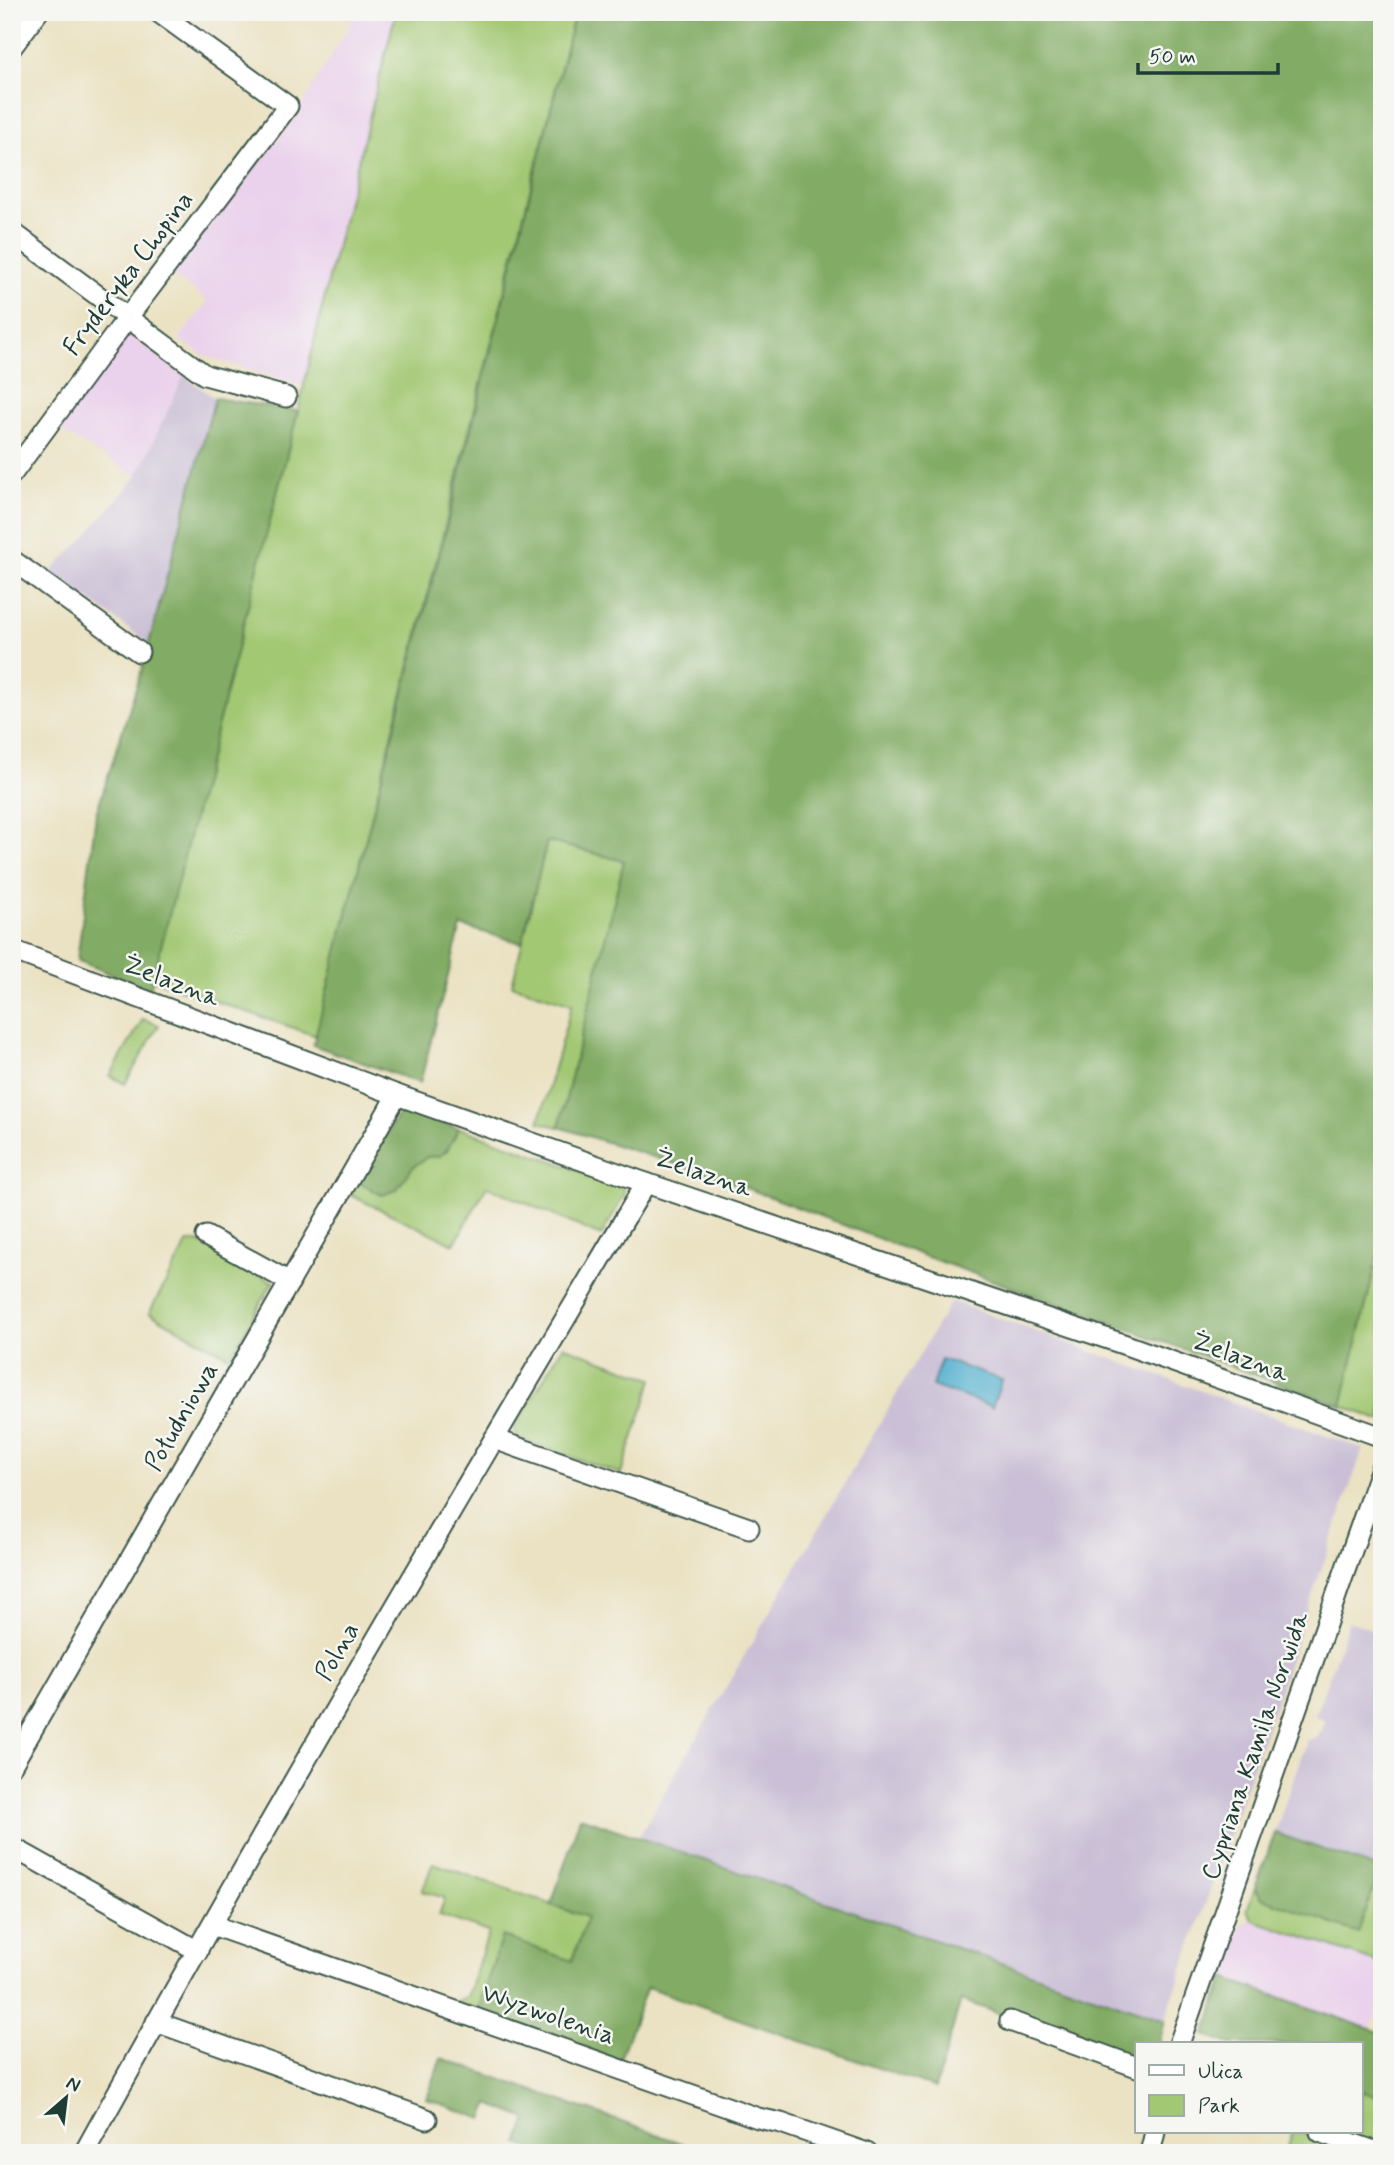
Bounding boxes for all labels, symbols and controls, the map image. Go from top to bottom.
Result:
scale bar [1138,32,1278,76]
text: 50 m [1149,43,1196,71]
street label: Fryderyka Chopina [56,185,202,363]
street label: Żelazna [118,948,225,1016]
street label: Żelazna [650,1142,757,1207]
street label: Żelazna [1187,1325,1294,1391]
street label: Południowa [137,1356,227,1478]
street label: Cypriana Kamila Norwida [1194,1607,1318,1885]
street label: Polna [308,1617,368,1687]
street label: Wyzwolenia [477,1976,619,2054]
legend [1135,2042,1362,2134]
text: Ulica [1198,2058,1243,2086]
north arrow [32,2064,102,2134]
text: N [62,2070,85,2098]
text: Park [1198,2092,1240,2120]

